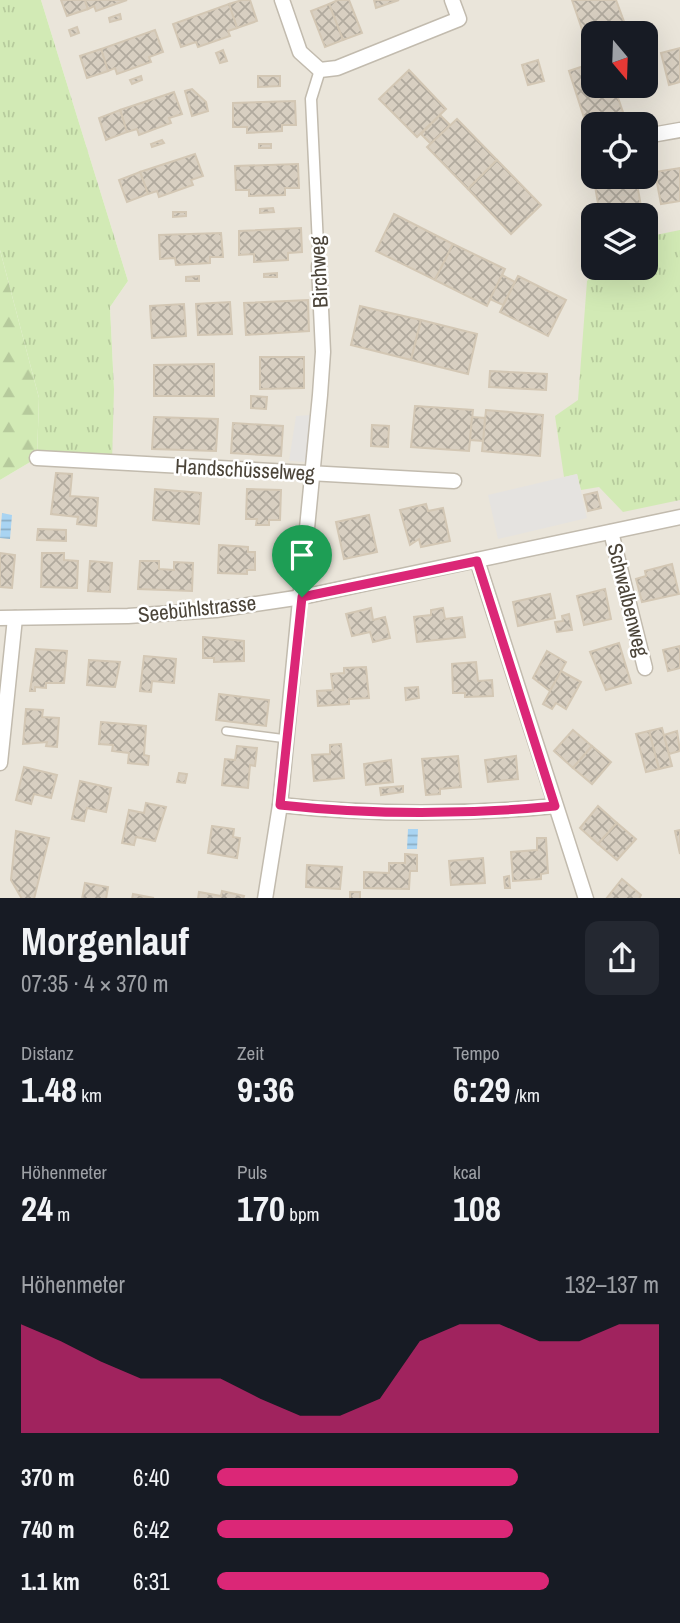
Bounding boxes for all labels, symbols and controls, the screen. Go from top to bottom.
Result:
north arrow [581,21,658,98]
map controls [581,21,658,280]
button: locate [581,112,658,189]
button: layers [581,203,658,280]
street label: Birchweg [302,235,335,309]
street label: Handschüsselweg [174,451,316,488]
pin [272,525,332,597]
icon: arrive [283,536,321,574]
street label: Schwalbenweg [600,540,657,660]
street label: Seebühlstrasse [136,588,257,629]
text: Morgenlauf [21,916,189,967]
button: share [585,921,659,995]
text: 07:35 · 4 × 370 m [21,968,168,999]
text: Distanz [21,1040,74,1066]
text: Zeit [237,1040,264,1066]
text: Tempo [453,1040,500,1066]
text: 1.48 [21,1066,77,1113]
text: 9:36 [237,1066,294,1113]
text: 6:29 [453,1066,510,1113]
text: km [77,1082,102,1108]
text: /km [510,1082,540,1108]
text: Höhenmeter [21,1159,107,1185]
text: Puls [237,1159,267,1185]
text: kcal [453,1159,481,1185]
text: 24 [21,1185,53,1232]
text: 170 [237,1185,285,1232]
text: 108 [453,1185,501,1232]
text: m [53,1201,70,1227]
text: bpm [285,1201,320,1227]
text: Höhenmeter [21,1269,125,1300]
text: 132–137 m [565,1269,659,1300]
text: 370 m [21,1462,74,1493]
text: 6:40 [133,1462,170,1493]
text: 740 m [21,1514,74,1545]
text: 6:42 [133,1514,170,1545]
text: 1.1 km [21,1566,80,1597]
text: 6:31 [133,1566,170,1597]

